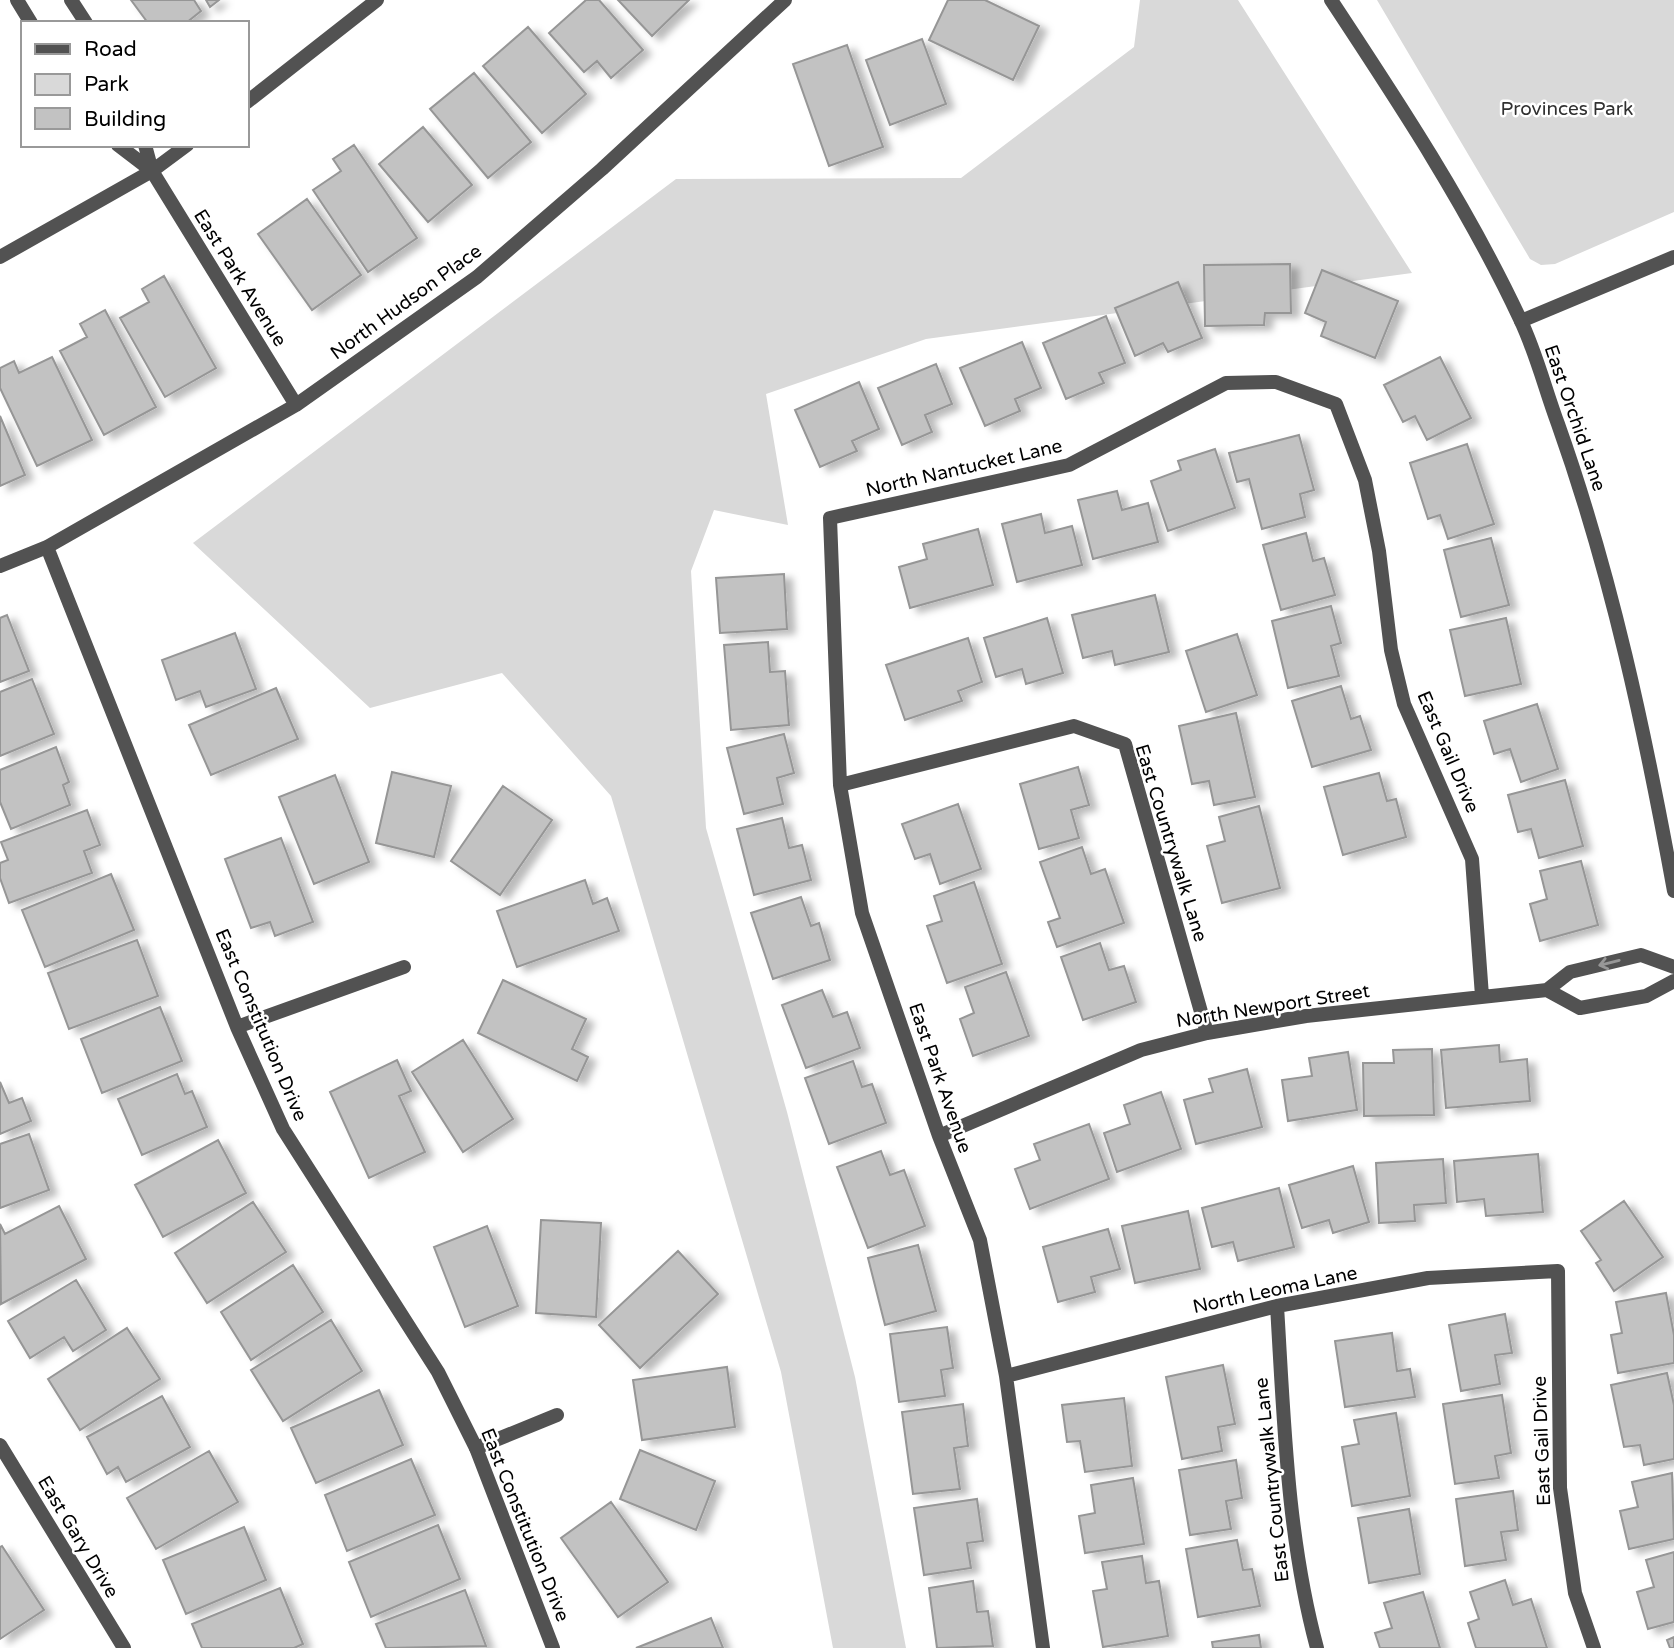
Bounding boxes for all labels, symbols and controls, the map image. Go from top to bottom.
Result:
legend [21,21,248,147]
text: Road [84,37,137,62]
text: Park [84,72,129,97]
park label: Provinces Park [1501,98,1633,120]
text: Building [84,107,166,132]
street label: East Park Avenue [189,205,291,351]
street label: North Hudson Place [326,240,486,364]
street label: East Orchid Lane [1540,342,1610,494]
street label: North Nantucket Lane [864,435,1064,501]
street label: East Gail Drive [1412,688,1484,816]
street label: East Countrywalk Lane [1130,741,1212,945]
street label: East Constitution Drive [211,926,311,1124]
one-way arrow [1598,957,1621,970]
street label: North Newport Street [1175,980,1371,1032]
street label: East Park Avenue [904,1000,976,1156]
street label: North Leoma Lane [1191,1262,1359,1318]
street label: East Gail Drive [1529,1376,1555,1506]
street label: East Countrywalk Lane [1250,1377,1294,1583]
street label: East Constitution Drive [476,1425,574,1625]
street label: East Gary Drive [33,1472,123,1602]

